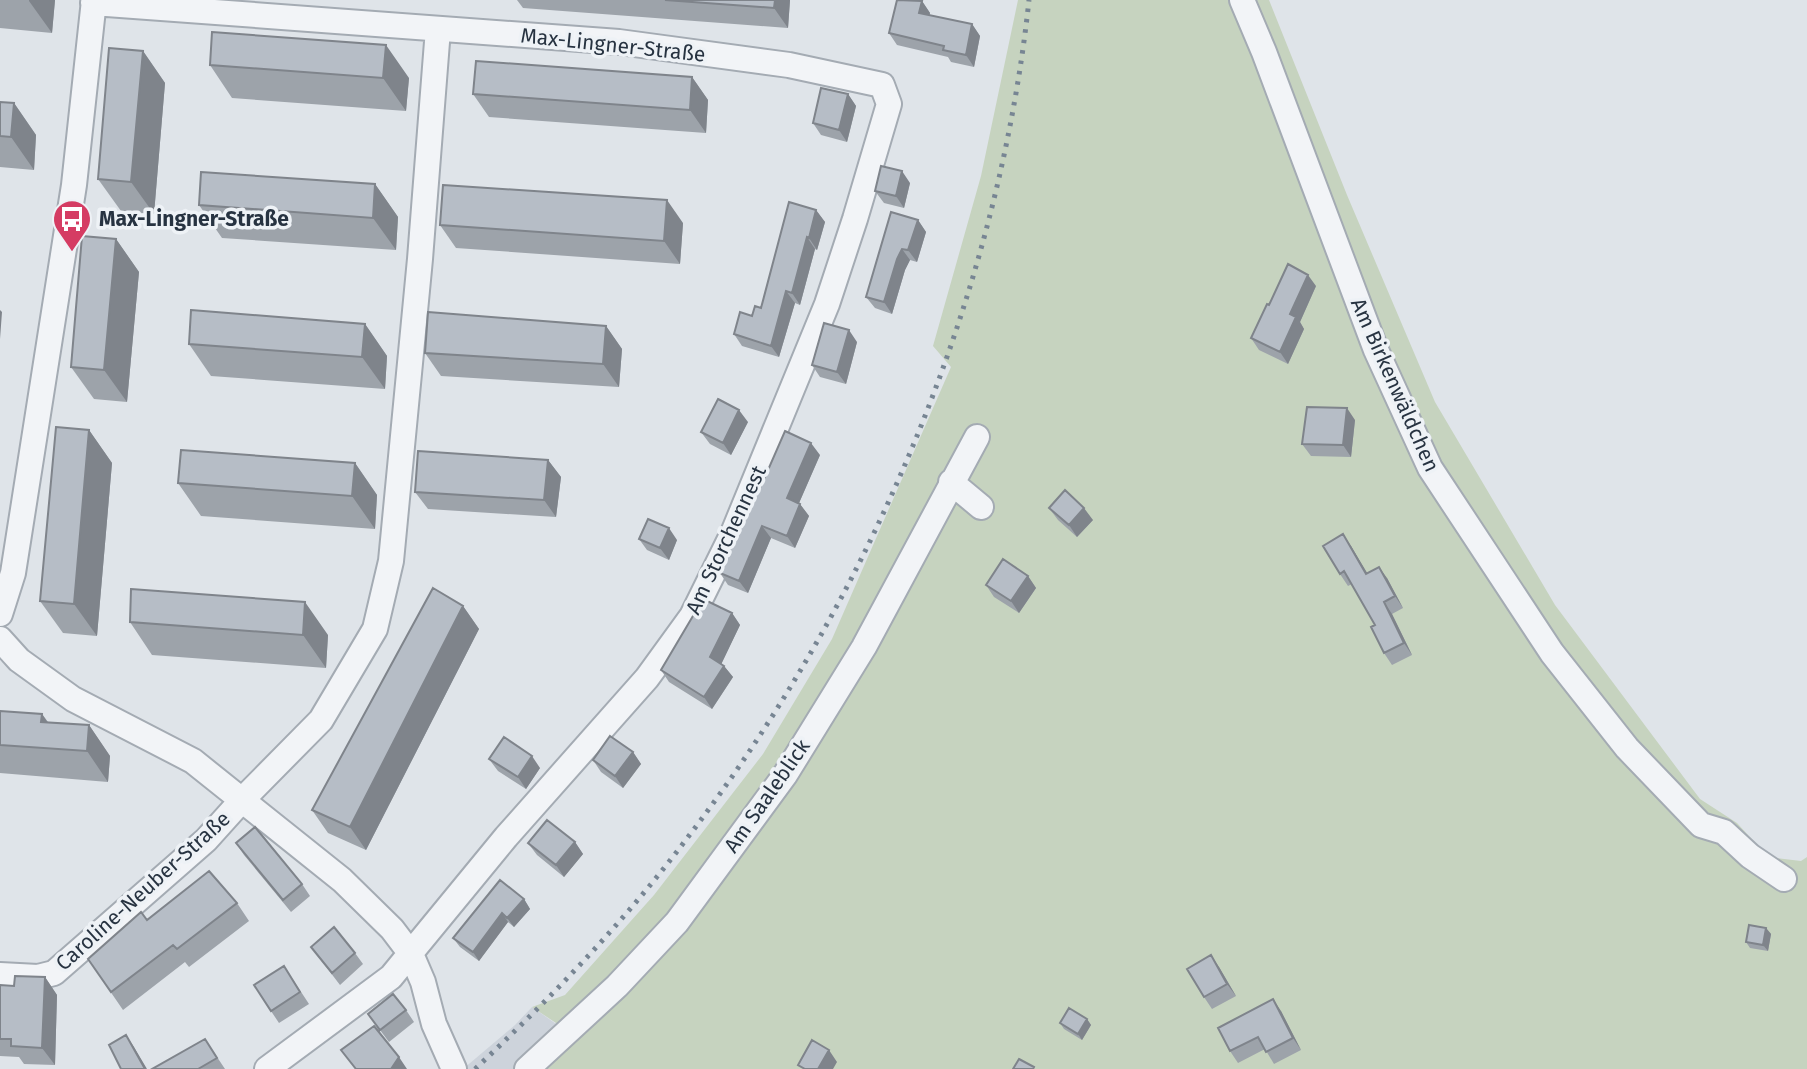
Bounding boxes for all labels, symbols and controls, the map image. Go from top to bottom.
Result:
street label: Max-Lingner-Straße [519,22,707,68]
bus stop icon: Max-Lingner-Straße [51,198,93,253]
place label: Max-Lingner-Straße [99,206,289,232]
street label: Am Birkenwäldchen [1345,294,1445,476]
street label: Am Storchennest [680,461,772,619]
street label: Am Saaleblick [718,734,816,858]
street label: Caroline-Neuber-Straße [50,806,236,976]

